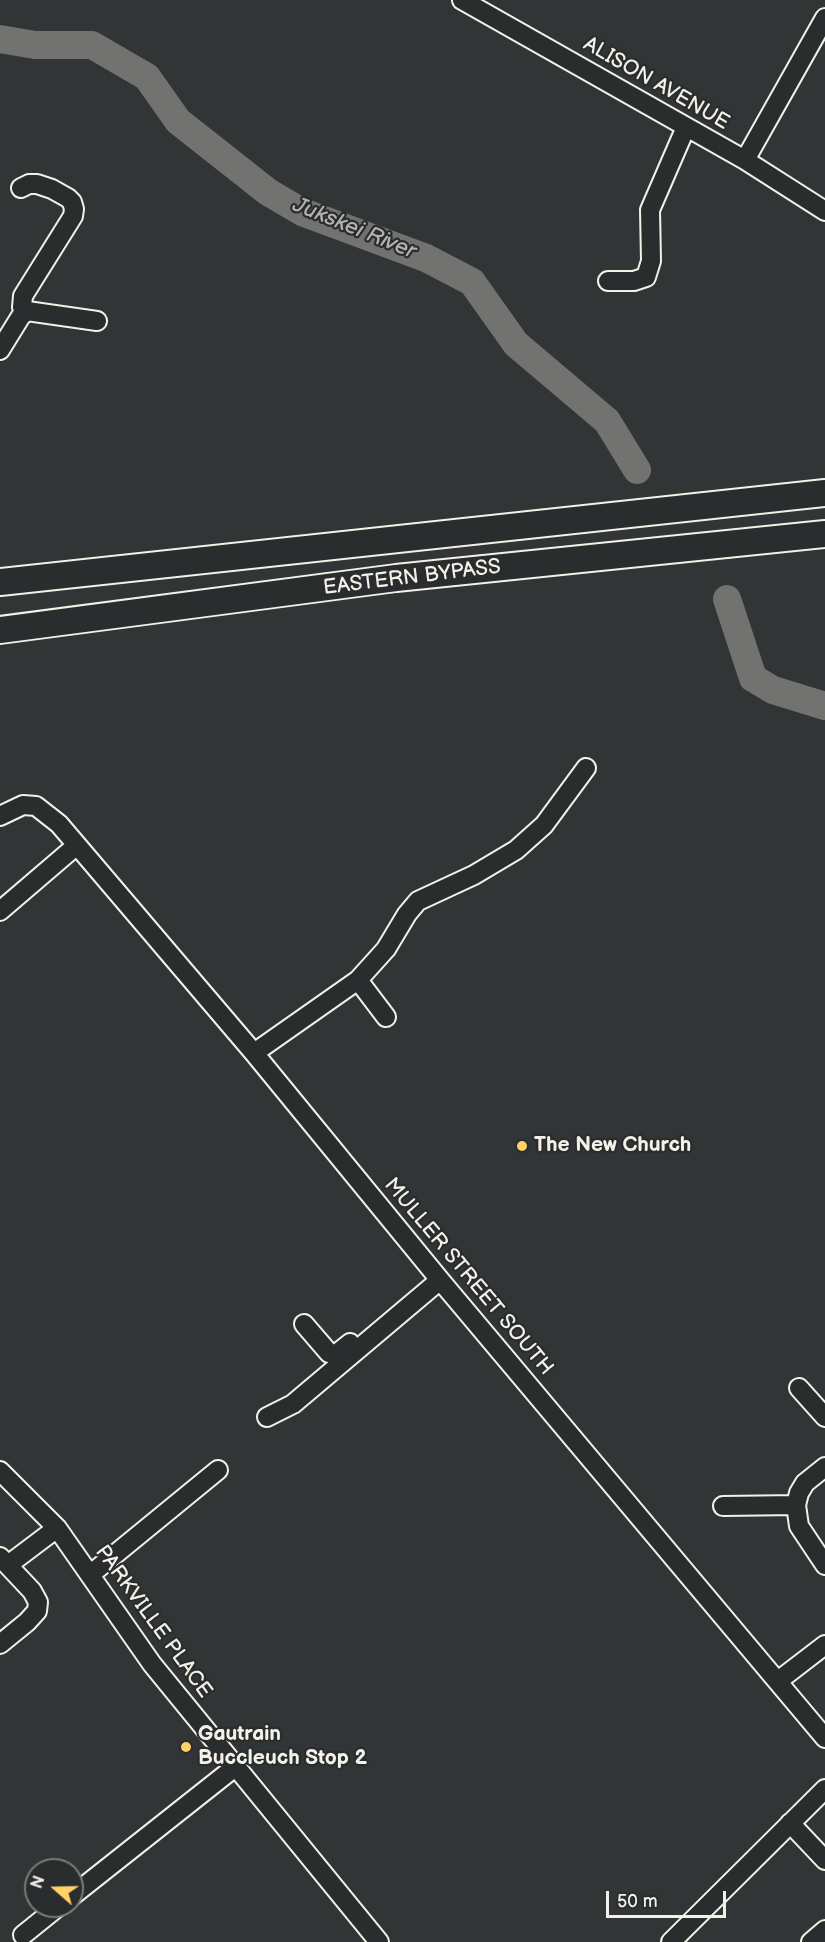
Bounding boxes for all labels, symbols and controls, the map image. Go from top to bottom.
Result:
street label: ALISON AVENUE [578,32,734,136]
water label: Jukskei River [289,192,419,266]
street label: EASTERN BYPASS [322,555,502,601]
place label: The New Church [534,1133,691,1159]
marker: The New Church [515,1139,529,1153]
street label: MULLER STREET SOUTH [378,1173,558,1381]
street label: PARKVILLE PLACE [89,1541,217,1703]
place label: Gautrain Buccleuch Stop 2 [198,1722,367,1772]
marker: Gautrain Buccleuch Stop 2 [179,1740,193,1754]
north arrow [24,1858,84,1918]
text: N [28,1873,49,1891]
scale bar [609,1879,729,1917]
text: 50 m [617,1891,658,1912]

